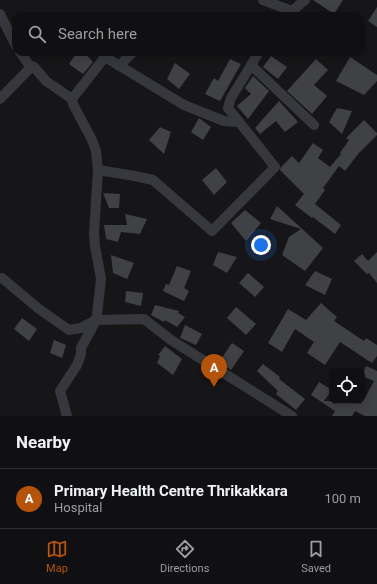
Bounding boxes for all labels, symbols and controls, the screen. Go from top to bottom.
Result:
search box [12,12,365,56]
icon: search [26,23,48,45]
text: Search here [58,25,137,43]
your location [251,235,271,255]
pin: A [201,354,227,387]
map controls [329,368,365,404]
button: locate [329,368,365,404]
text: Nearby [16,432,71,452]
text: Primary Health Centre Thrikakkara [54,482,288,500]
text: A [25,491,33,506]
text: 100 m [324,491,361,506]
text: Hospital [54,500,102,515]
tab: Map [46,538,68,575]
tab: Directions [160,538,209,575]
tab: Saved [301,538,331,575]

